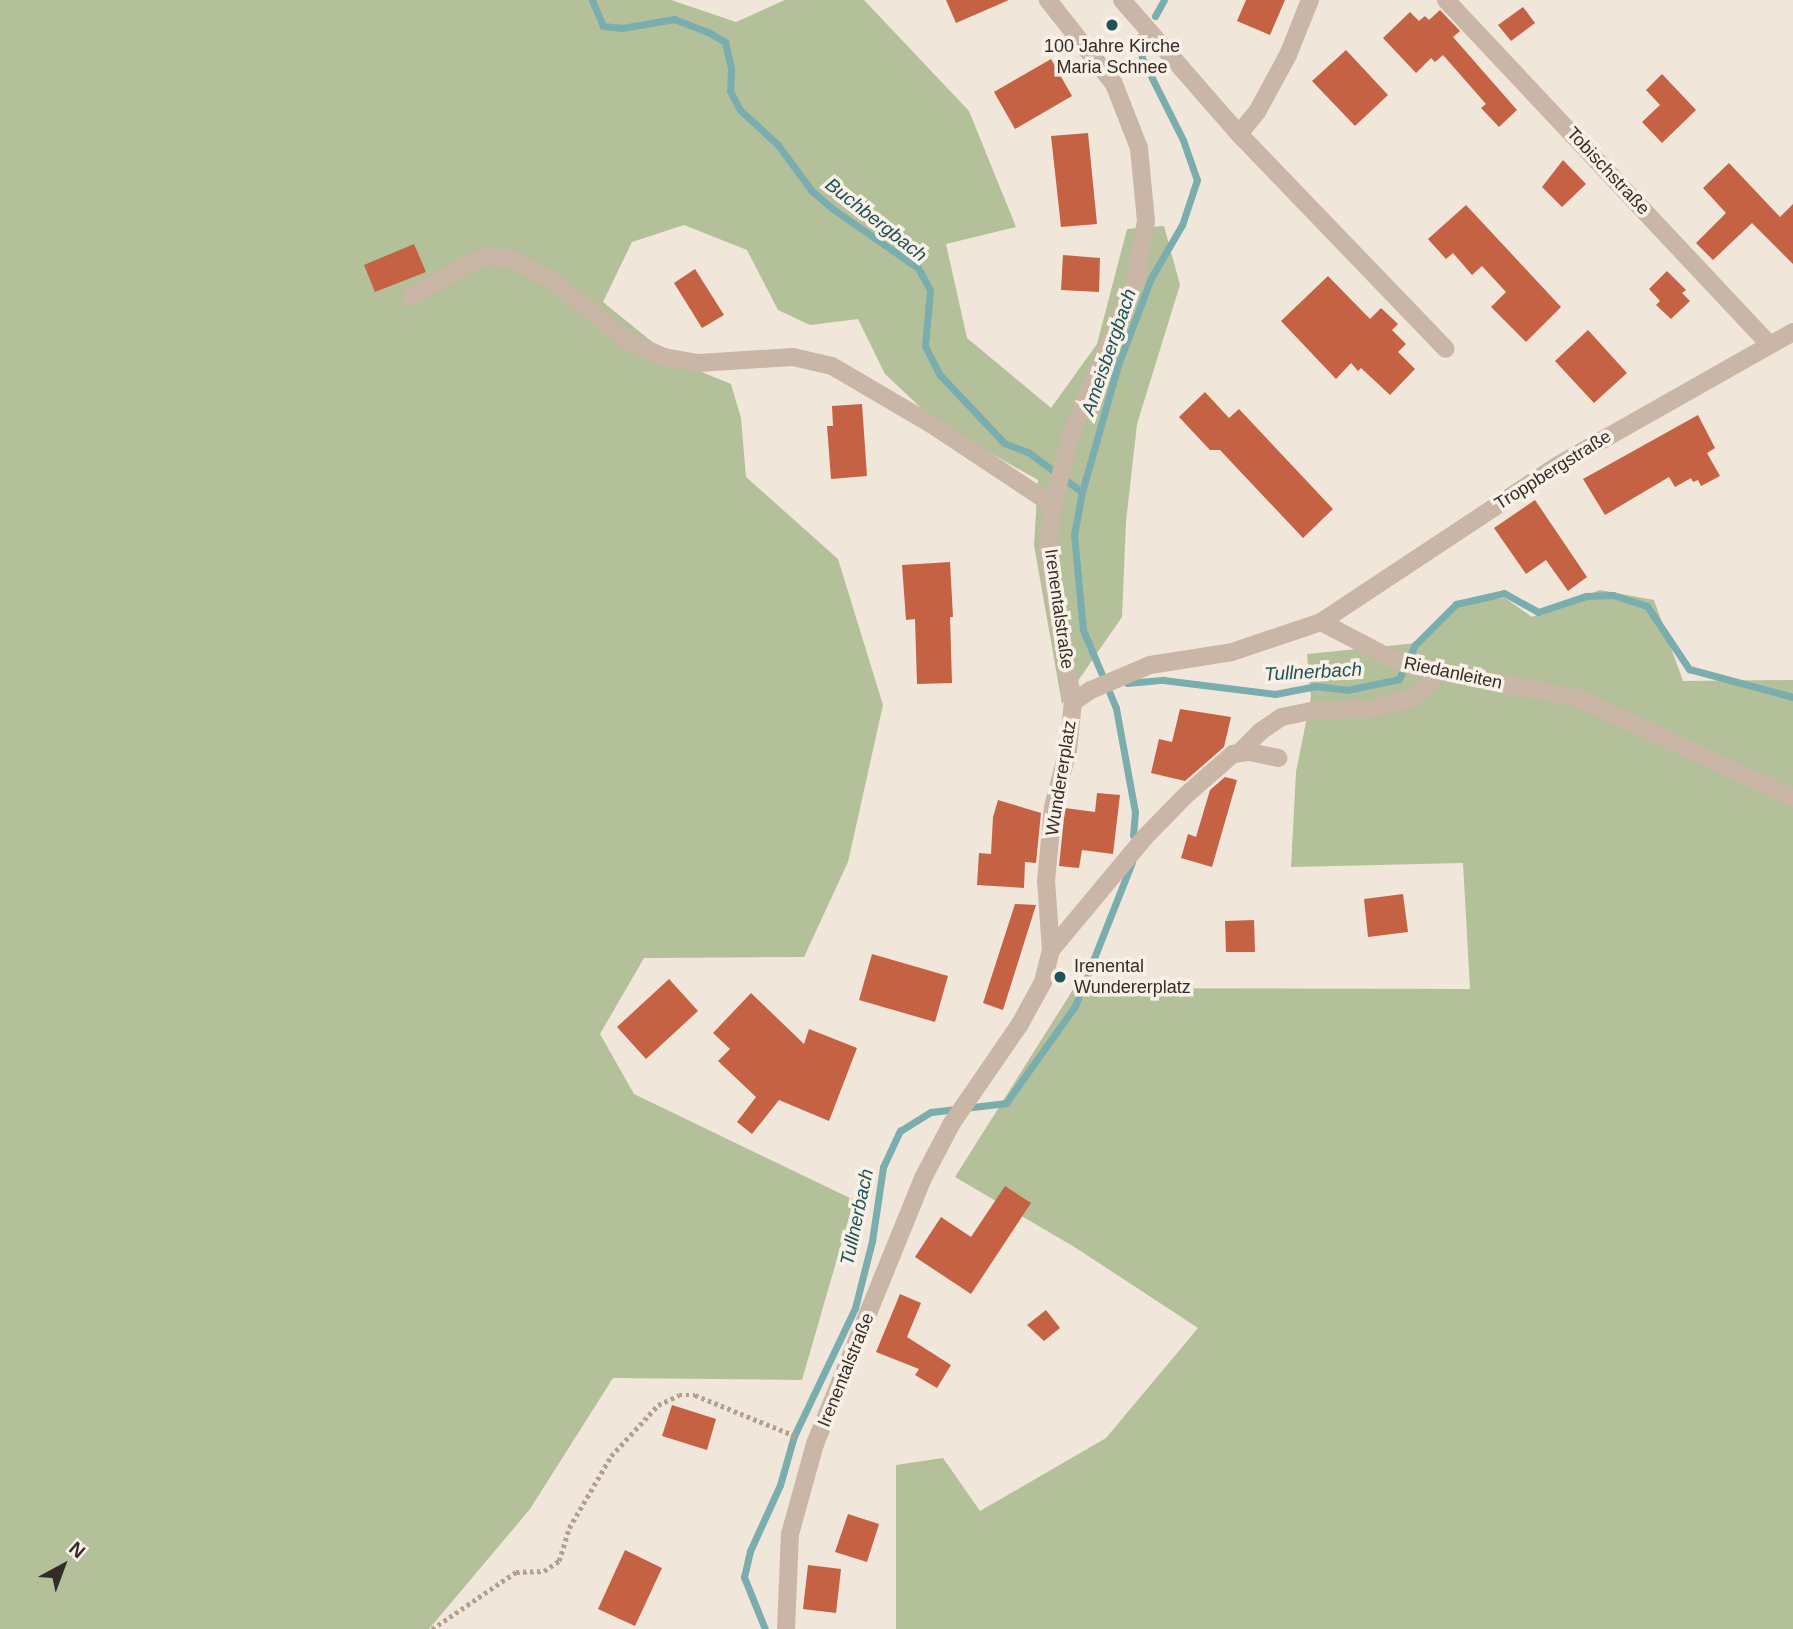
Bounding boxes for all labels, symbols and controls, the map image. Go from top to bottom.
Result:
marker: 100 Jahre Kirche Maria Schnee [1104,17,1120,33]
place label: 100 Jahre Kirche Maria Schnee [1044,36,1180,78]
street label: Tobischstraße [1562,123,1654,219]
water label: Buchbergbach [821,173,931,267]
water label: Ameisbergbach [1077,286,1141,418]
street label: Troppbergstraße [1491,425,1615,515]
street label: Irenentalstraße [1040,548,1078,670]
street label: Riedanleiten [1402,652,1504,694]
water label: Tullnerbach [1264,658,1362,686]
street label: Wundererplatz [1041,719,1081,837]
place label: Irenental Wundererplatz [1074,956,1191,998]
marker: Irenental Wundererplatz [1052,969,1068,985]
water label: Tullnerbach [836,1167,878,1267]
street label: Irenentalstraße [813,1310,879,1430]
north arrow [28,1531,98,1601]
text: N [65,1537,89,1562]

